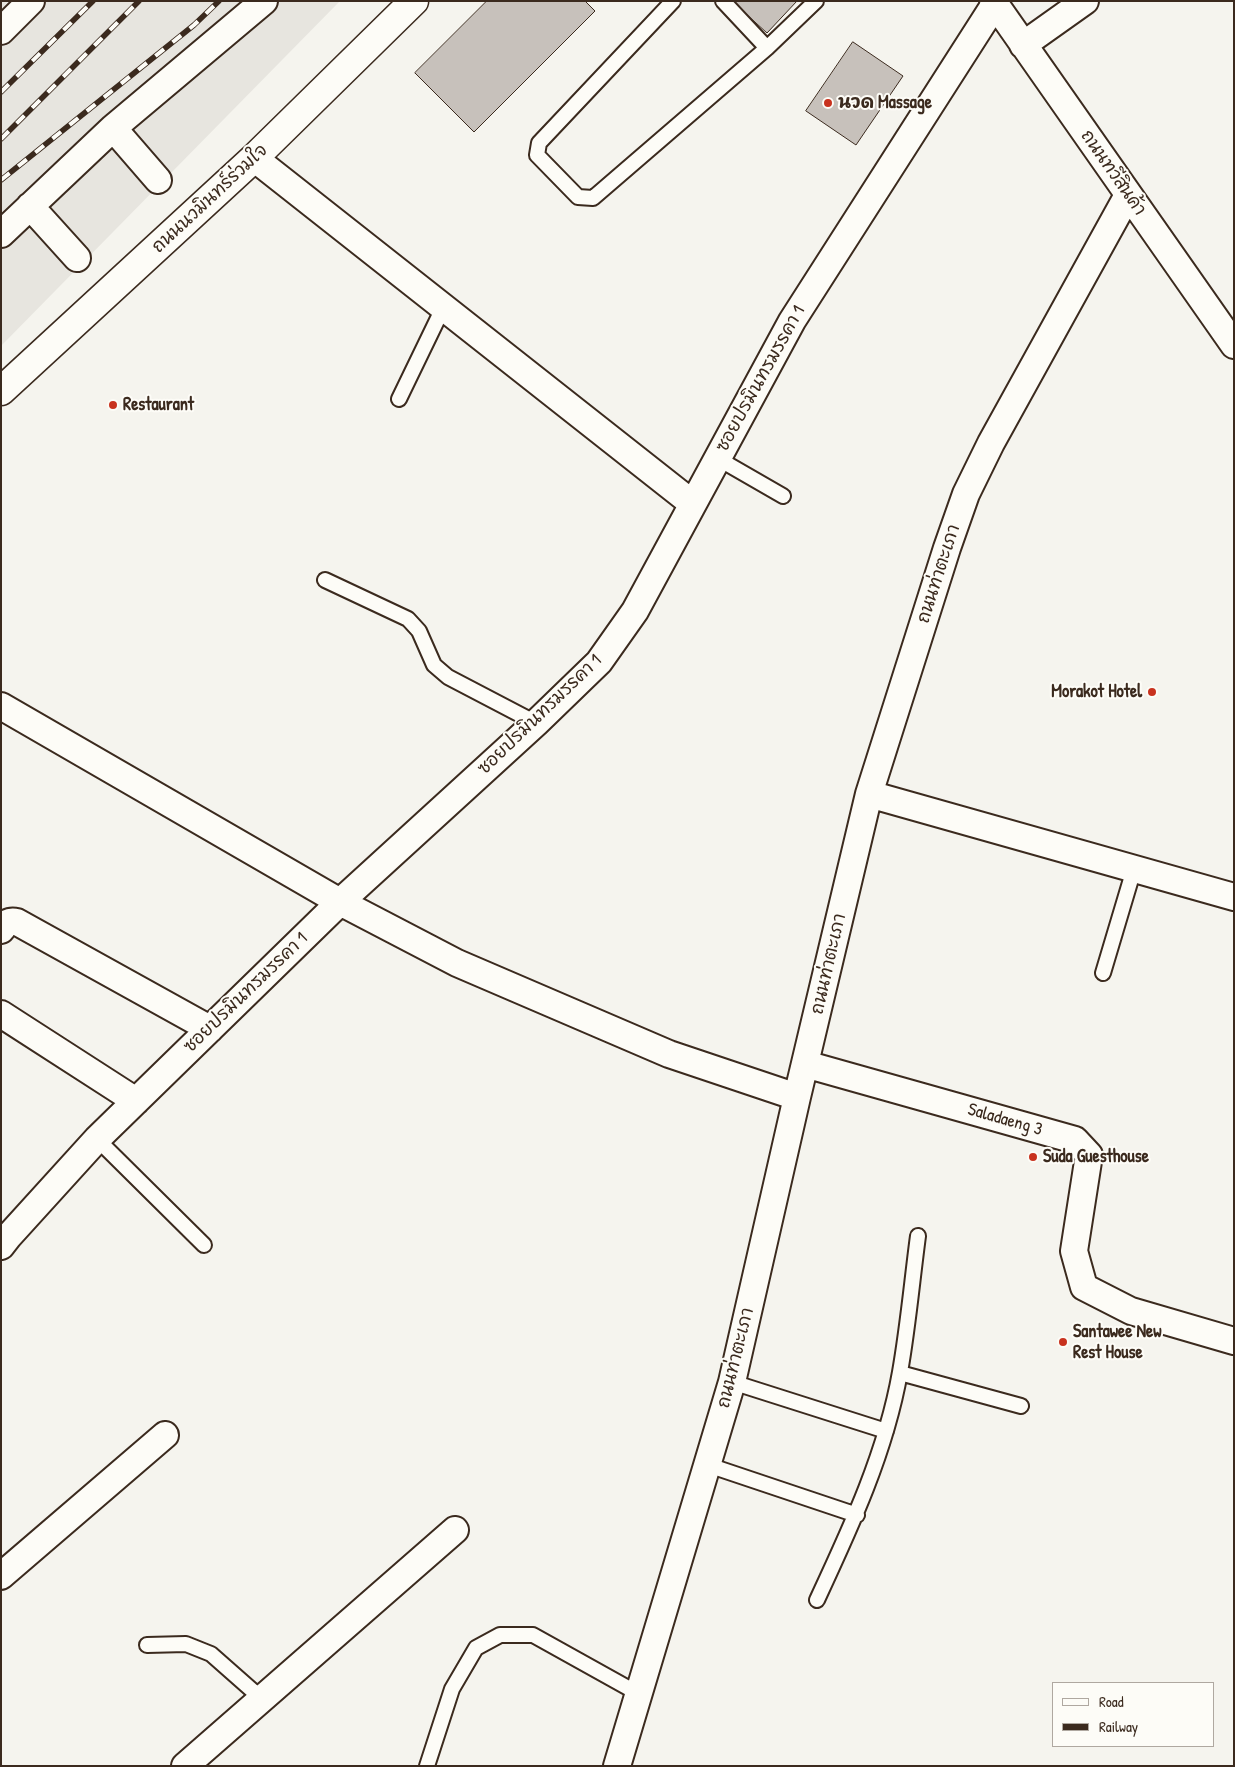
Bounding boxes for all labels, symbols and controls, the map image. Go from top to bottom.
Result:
place label: นวด Massage [838,92,932,114]
marker: นวด Massage [822,97,834,109]
street label: ถนนทวีสินค้า [1076,126,1150,220]
street label: ถนนนวมินทร์ร่วมใจ [148,140,272,258]
street label: ซอยปรมินทรมรรคา 1 [712,302,810,456]
place label: Restaurant [123,394,194,416]
marker: Restaurant [107,399,119,411]
street label: ถนนท่าตะเภา [913,522,965,626]
street label: ซอยปรมินทรมรรคา 1 [474,650,606,780]
place label: Morakot Hotel [1051,681,1142,703]
marker: Morakot Hotel [1146,686,1158,698]
street label: ถนนท่าตะเภา [807,911,851,1017]
street label: ซอยปรมินทรมรรคา 1 [180,928,312,1058]
street label: Saladaeng 3 [965,1099,1045,1141]
place label: Suda Guesthouse [1043,1146,1149,1168]
marker: Suda Guesthouse [1027,1151,1039,1163]
street label: ถนนท่าตะเภา [713,1306,759,1410]
place label: Santawee New Rest House [1073,1321,1162,1364]
marker: Santawee New Rest House [1057,1336,1069,1348]
legend [1052,1682,1215,1747]
text: Road [1099,1691,1124,1712]
text: Railway [1099,1716,1138,1737]

